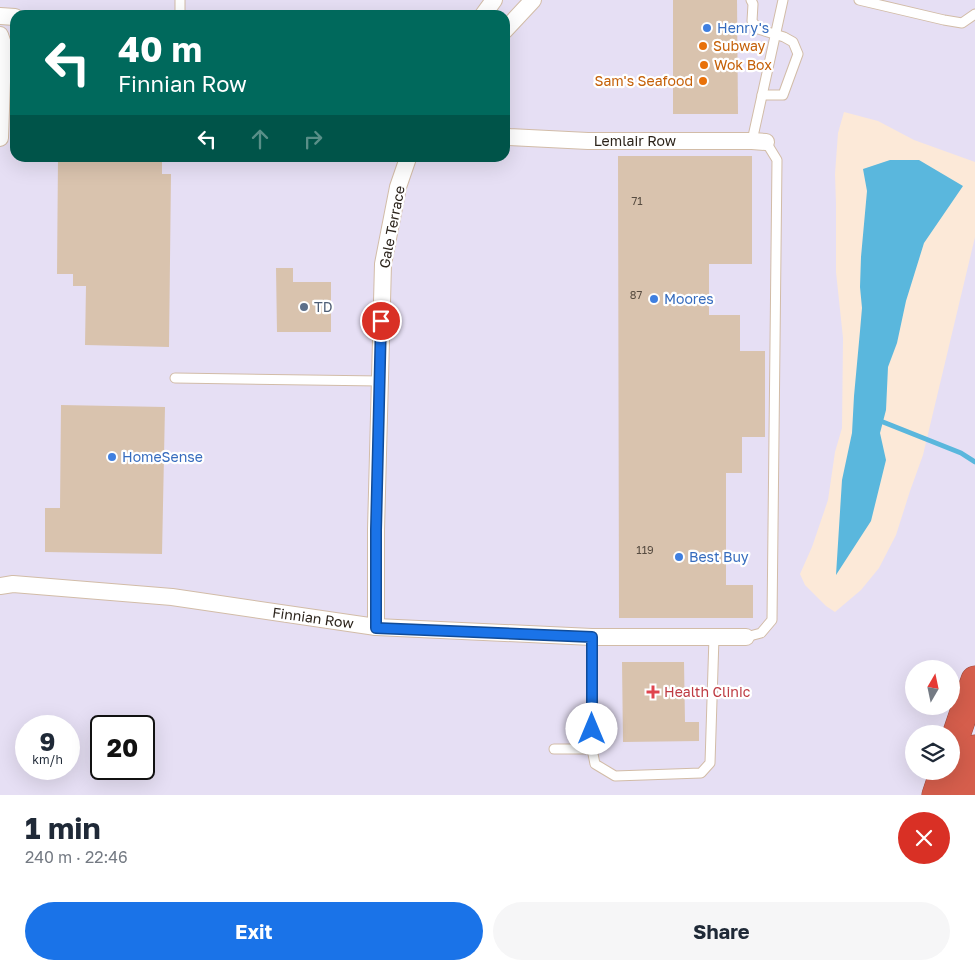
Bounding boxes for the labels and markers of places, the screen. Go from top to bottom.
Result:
place label: Henry's [717,19,769,36]
marker: Henry's [701,22,713,34]
place label: Subway [713,37,766,54]
marker: Subway [697,40,709,52]
place label: Wok Box [714,56,772,73]
marker: Wok Box [698,59,710,71]
place label: Sam's Seafood [595,72,693,89]
marker: Sam's Seafood [697,75,709,87]
place label: Moores [664,290,714,307]
marker: Moores [648,293,660,305]
place label: TD [314,298,332,315]
pin [360,300,402,342]
marker: TD [298,301,310,313]
place label: HomeSense [122,448,203,465]
marker: HomeSense [106,451,118,463]
place label: Best Buy [689,548,749,565]
marker: Best Buy [673,551,685,563]
place label: Health Clinic [664,683,751,700]
marker: Health Clinic [646,685,660,699]

